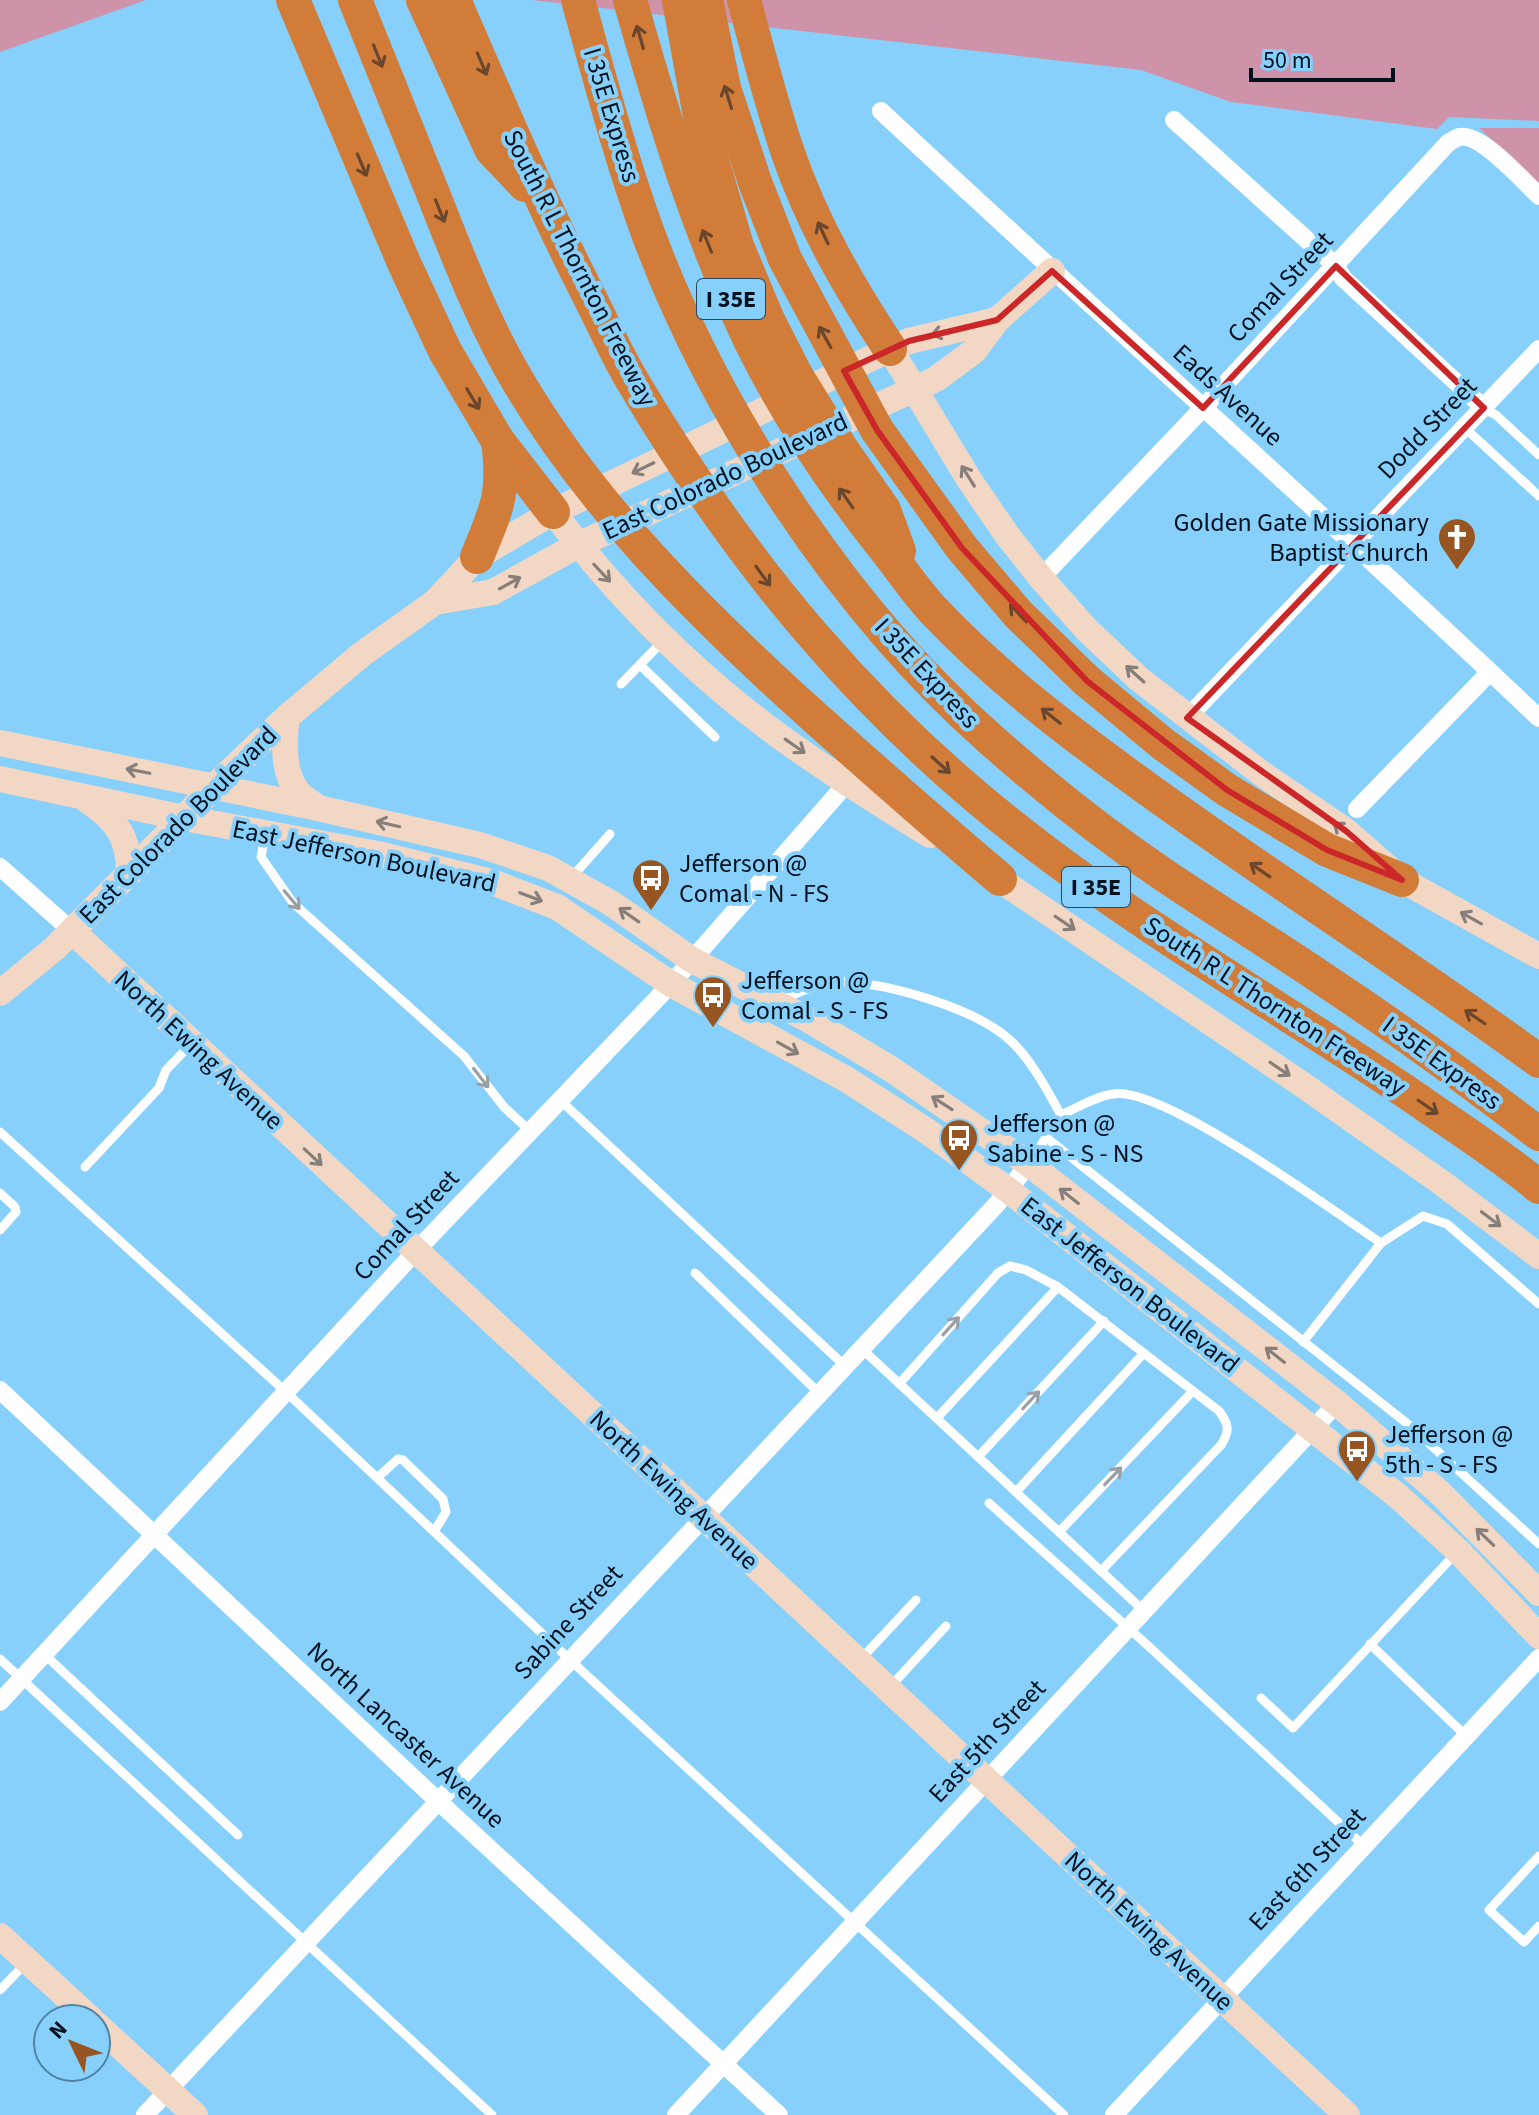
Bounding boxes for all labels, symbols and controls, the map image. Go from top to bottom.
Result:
one-way arrow [632,25,647,51]
scale bar [1251,32,1393,82]
one-way arrow [372,43,386,68]
street label: I 35E Express [574,43,650,187]
text: 50 m [1263,43,1312,78]
one-way arrow [475,51,490,76]
one-way arrow [719,85,734,110]
street label: South R L Thornton Freeway [494,123,666,413]
one-way arrow [356,152,371,176]
one-way arrow [434,198,448,223]
one-way arrow [815,222,830,246]
street label: Comal Street [1219,223,1342,351]
one-way arrow [699,229,713,254]
road number: I 35E [697,279,765,319]
one-way arrow [930,325,956,340]
one-way arrow [817,326,833,350]
street label: Eads Avenue [1165,335,1291,455]
street label: Dodd Street [1369,368,1485,487]
one-way arrow [466,387,482,410]
street label: East Colorado Boulevard [596,403,854,549]
one-way arrow [632,461,656,476]
one-way arrow [959,466,976,488]
one-way arrow [837,488,854,510]
place label: Golden Gate Missionary Baptist Church [1173,504,1429,571]
church icon: Golden Gate Missionary Baptist Church [1436,516,1478,571]
one-way arrow [593,562,611,582]
one-way arrow [755,564,771,586]
one-way arrow [497,575,521,590]
one-way arrow [1009,603,1028,623]
street label: I 35E Express [866,609,988,737]
one-way arrow [1125,666,1145,684]
one-way arrow [1041,707,1062,724]
street label: East Colorado Boulevard [70,717,286,933]
one-way arrow [783,738,805,754]
one-way arrow [930,755,950,773]
one-way arrow [126,763,151,778]
street label: East Jefferson Boulevard [229,810,499,902]
one-way arrow [375,816,401,831]
one-way arrow [1333,821,1354,838]
place label: Jefferson @ Comal - N - FS [679,845,829,912]
bus stop icon: Jefferson @ Comal - N - FS [630,857,672,912]
one-way arrow [1250,862,1272,878]
road number: I 35E [1062,867,1130,907]
one-way arrow [283,890,301,910]
one-way arrow [518,891,543,905]
one-way arrow [618,907,640,923]
street label: South R L Thornton Freeway [1137,907,1413,1105]
one-way arrow [1460,910,1483,926]
one-way arrow [1053,915,1075,931]
street label: North Ewing Avenue [106,962,292,1138]
place label: Jefferson @ Comal - S - FS [741,962,888,1029]
bus stop icon: Jefferson @ Comal - S - FS [692,974,734,1029]
street label: I 35E Express [1375,1007,1509,1119]
one-way arrow [1465,1009,1487,1025]
one-way arrow [776,1040,800,1056]
one-way arrow [1268,1061,1290,1078]
one-way arrow [473,1067,490,1088]
one-way arrow [931,1095,954,1111]
one-way arrow [1416,1099,1438,1115]
place label: Jefferson @ Sabine - S - NS [987,1105,1143,1172]
bus stop icon: Jefferson @ Sabine - S - NS [938,1117,980,1172]
one-way arrow [302,1147,322,1165]
street label: Comal Street [345,1161,468,1289]
one-way arrow [1059,1187,1080,1204]
street label: East Jefferson Boulevard [1013,1188,1247,1382]
one-way arrow [1479,1211,1501,1227]
one-way arrow [942,1316,960,1336]
one-way arrow [1265,1347,1286,1364]
one-way arrow [1021,1390,1039,1410]
street label: North Ewing Avenue [581,1402,767,1578]
place label: Jefferson @ 5th - S - FS [1385,1416,1513,1483]
bus stop icon: Jefferson @ 5th - S - FS [1336,1428,1378,1483]
one-way arrow [1103,1466,1121,1486]
one-way arrow [1476,1528,1495,1547]
street label: Sabine Street [505,1556,631,1688]
street label: North Lancaster Avenue [299,1633,513,1837]
street label: East 5th Street [920,1671,1054,1811]
street label: East 6th Street [1240,1799,1374,1939]
street label: North Ewing Avenue [1056,1843,1242,2019]
north arrow [32,2003,112,2083]
text: N [41,2014,75,2046]

